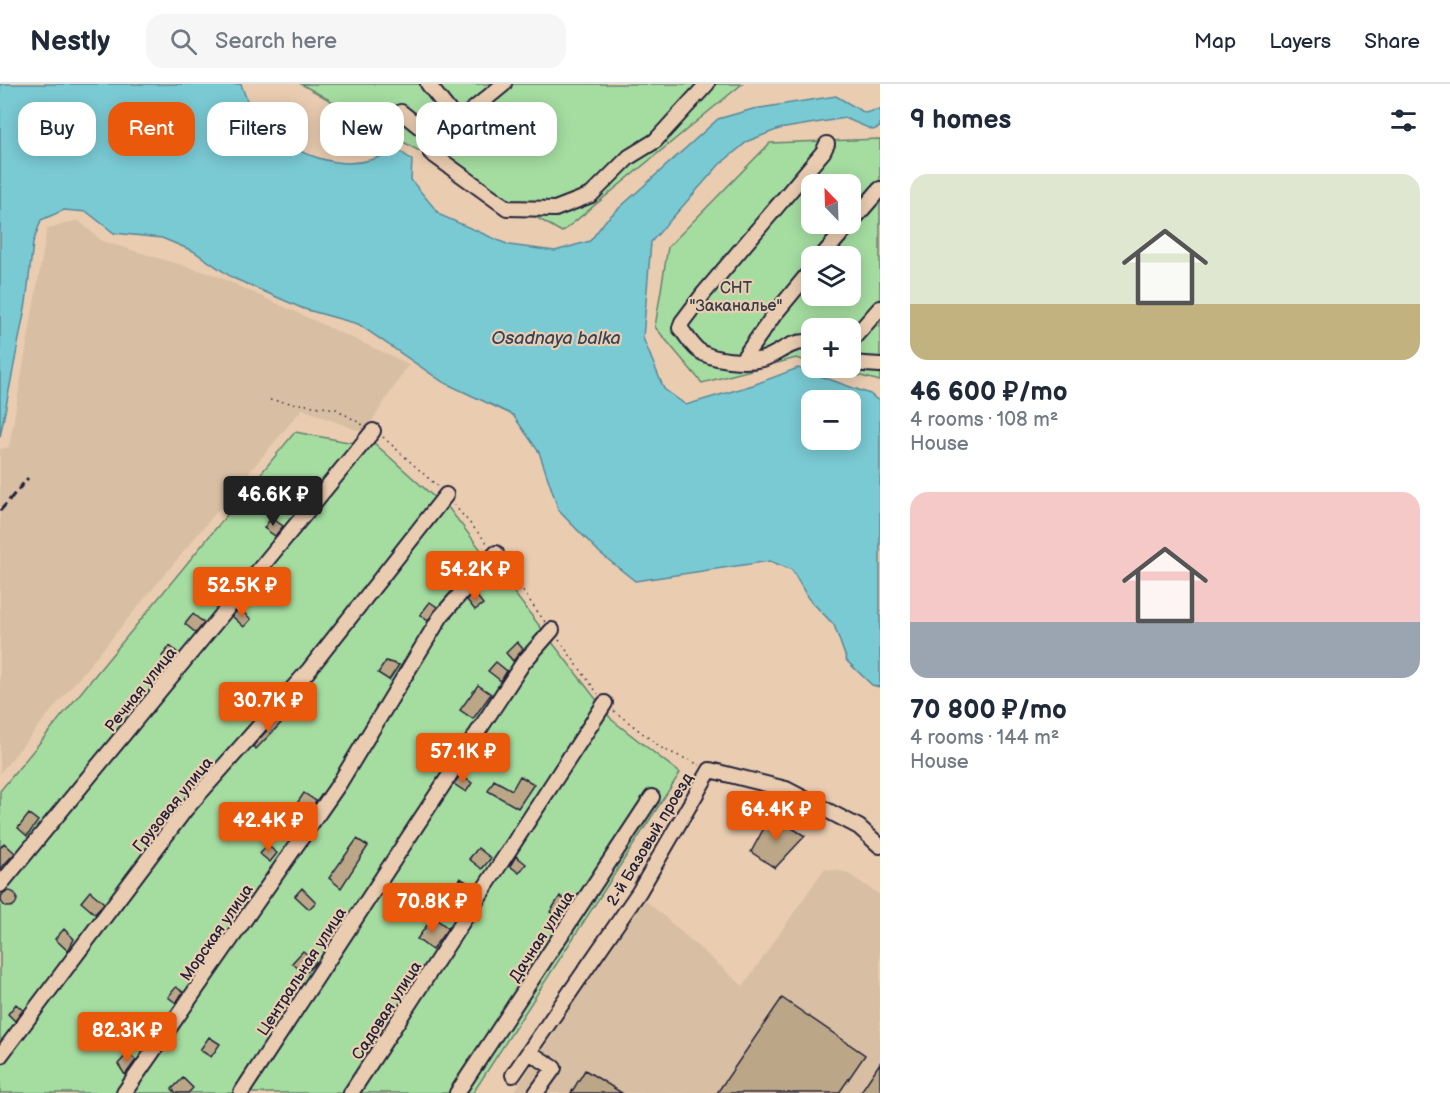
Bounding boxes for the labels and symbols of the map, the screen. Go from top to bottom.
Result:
north arrow [801,174,861,234]
park label: СНТ "Заканалье" [690,279,782,316]
water label: Osadnaya balka [491,328,621,349]
pin: 46.6K ₽ [218,476,328,527]
pin: 54.2K ₽ [420,551,530,602]
pin: 52.5K ₽ [187,567,297,618]
street label: Речная улица [101,643,181,736]
pin: 30.7K ₽ [213,682,323,733]
pin: 57.1K ₽ [408,733,518,784]
street label: Грузовая улица [129,753,218,856]
street label: 2-й Базовый проезд [603,770,698,910]
pin: 64.4K ₽ [721,791,831,842]
pin: 42.4K ₽ [213,802,323,853]
street label: Морская улица [177,880,258,985]
pin: 70.8K ₽ [377,883,487,934]
street label: Дачная улица [506,887,579,986]
street label: Центральная улица [254,904,351,1040]
street label: Садовая улица [348,958,426,1064]
pin: 82.3K ₽ [72,1012,182,1063]

